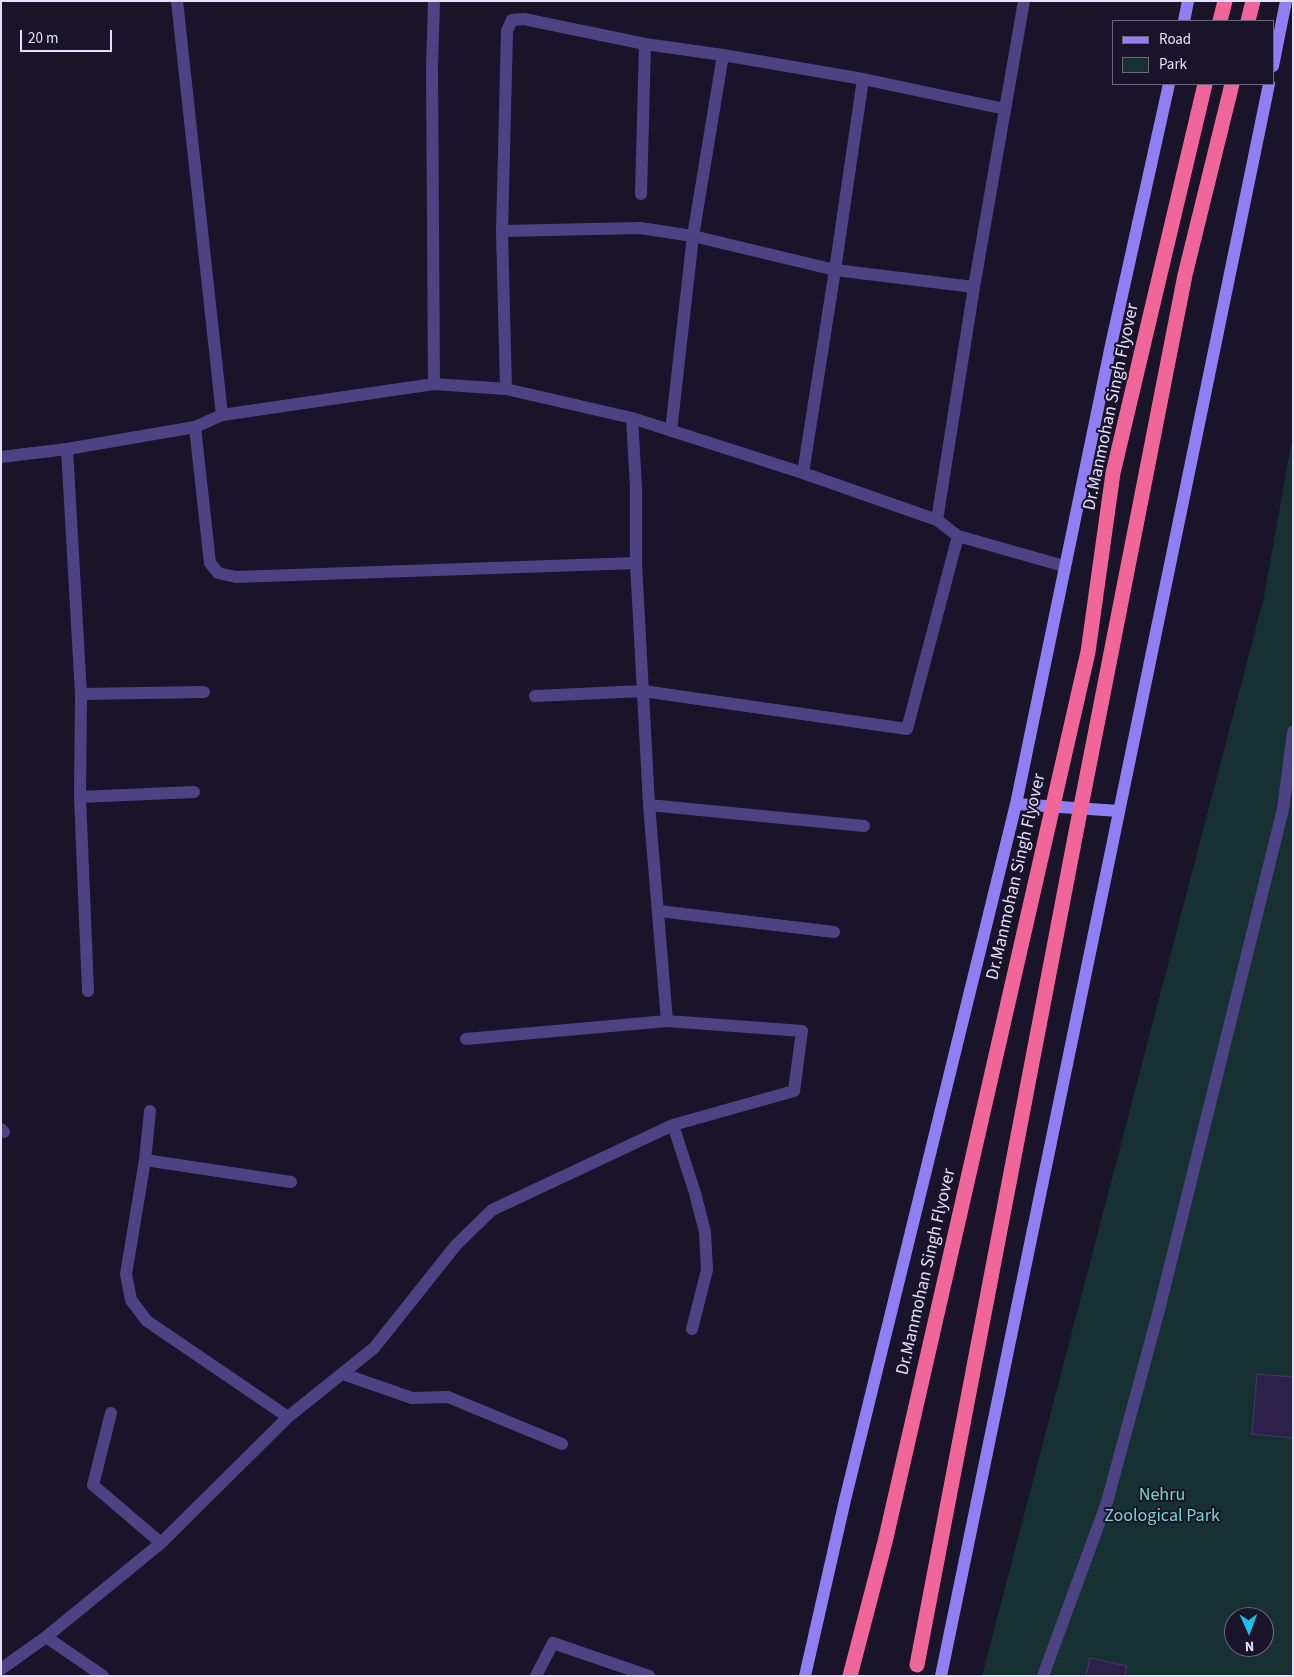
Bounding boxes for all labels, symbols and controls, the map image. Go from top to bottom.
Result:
scale bar [22,20,115,52]
legend [1112,20,1274,85]
text: 20 m [28,28,58,49]
text: Road [1159,29,1191,50]
text: Park [1159,54,1187,75]
street label: Dr.Manmohan Singh Flyover [1079,301,1145,513]
street label: Dr.Manmohan Singh Flyover [983,772,1051,982]
street label: Dr.Manmohan Singh Flyover [893,1167,961,1377]
park label: Nehru Zoological Park [1104,1485,1220,1528]
north arrow [1224,1607,1274,1657]
text: N [1244,1636,1254,1656]

